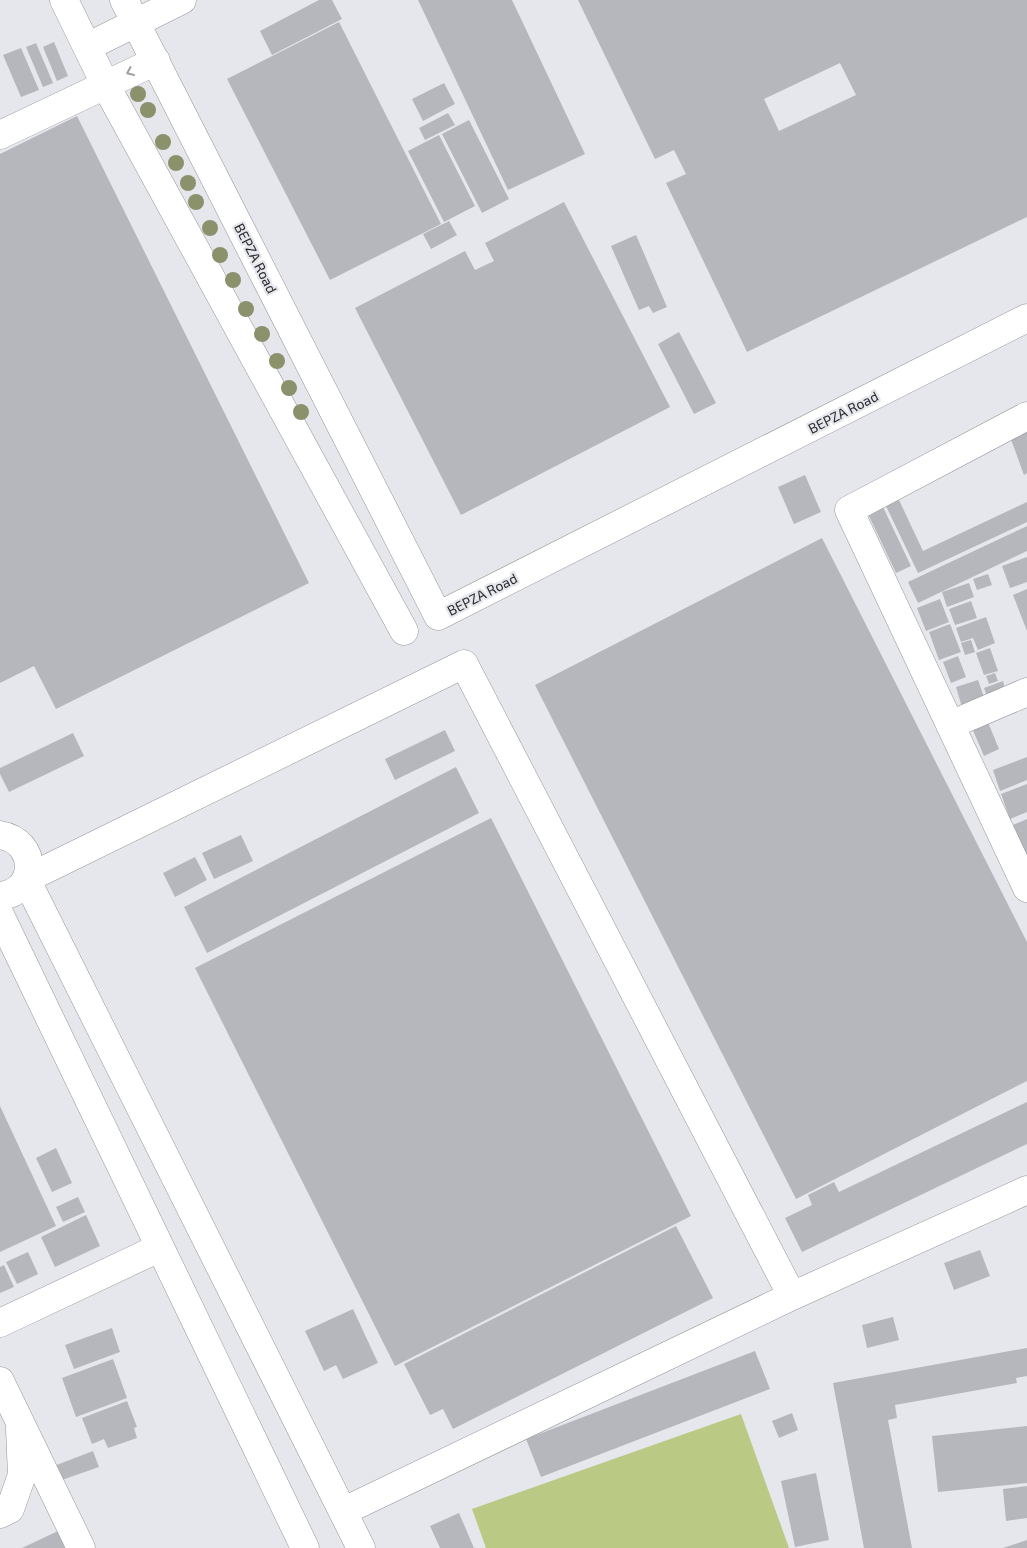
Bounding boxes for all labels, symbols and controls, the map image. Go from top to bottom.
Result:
one-way arrow [126,66,135,77]
street label: BEPZA Road [231,220,281,296]
street label: BEPZA Road [805,387,881,437]
street label: BEPZA Road [444,569,520,619]

